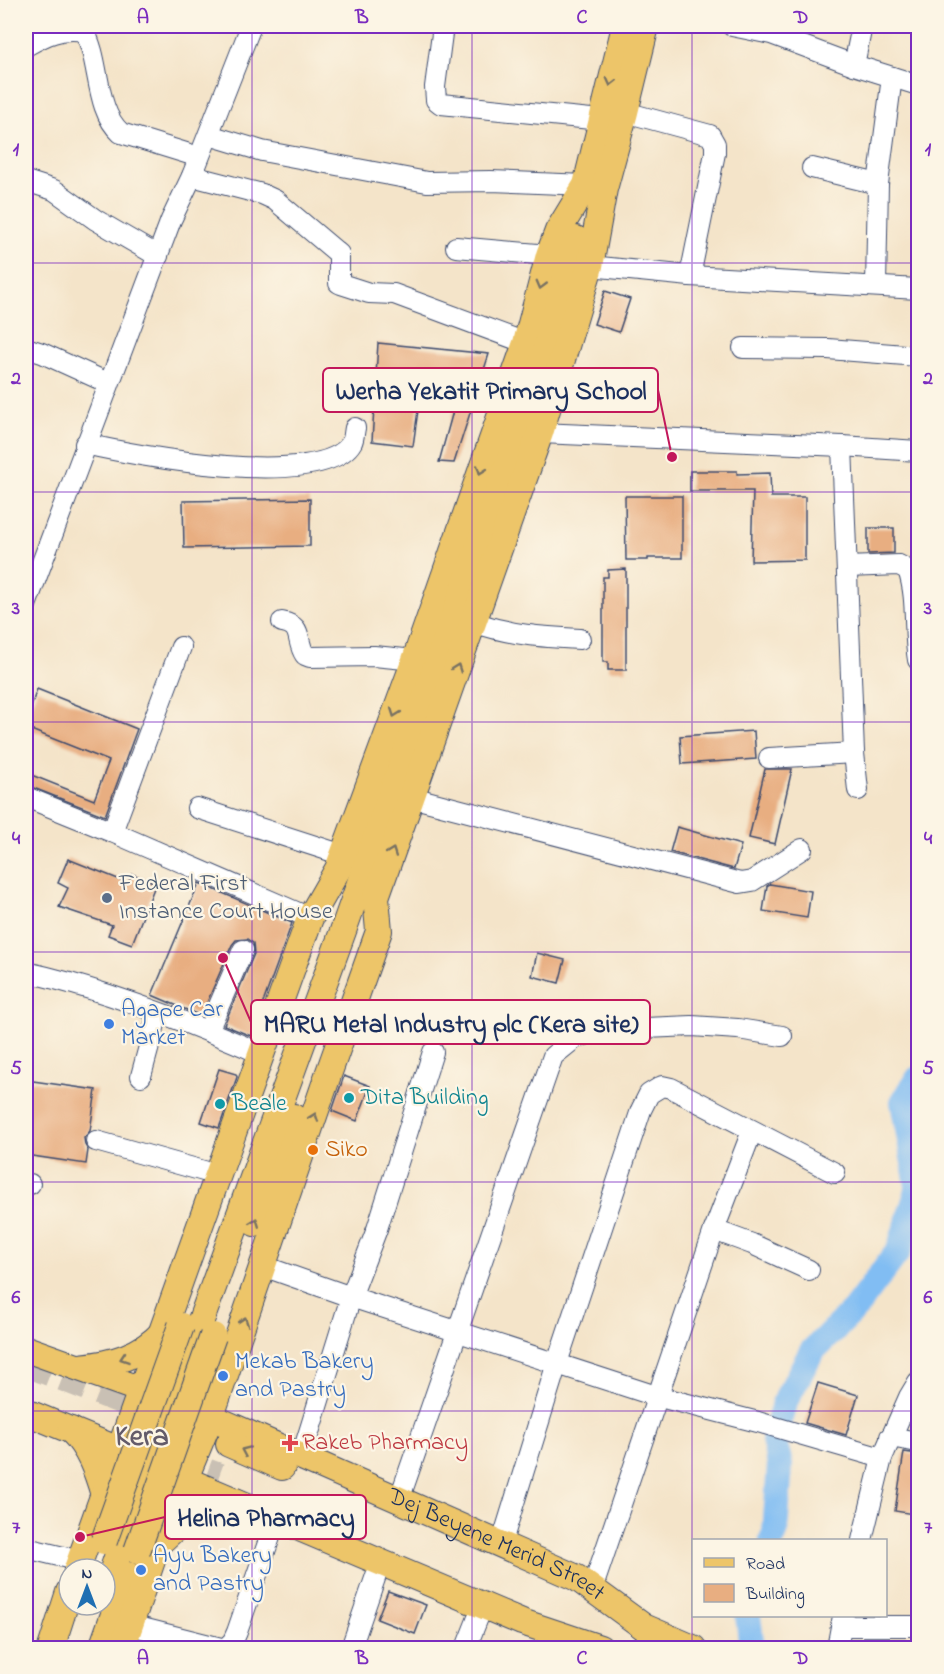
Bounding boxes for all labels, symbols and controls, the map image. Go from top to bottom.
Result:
text: A [137,4,149,33]
text: B [354,4,369,33]
text: C [577,4,588,33]
text: D [793,4,808,33]
one-way arrow [605,77,618,87]
text: 1 [13,136,20,165]
text: 1 [925,136,932,165]
one-way arrow [535,280,548,290]
text: 2 [10,365,21,394]
text: 2 [922,365,933,394]
callout: Werha Yekatit Primary School [323,368,658,412]
text: Werha Yekatit Primary School [335,374,647,412]
one-way arrow [476,464,488,475]
text: 3 [11,595,20,624]
text: 3 [923,595,932,624]
one-way arrow [449,663,462,674]
one-way arrow [390,707,402,718]
text: 4 [12,825,21,854]
text: 4 [924,825,933,854]
one-way arrow [384,847,397,858]
place label: Federal First Instance Court House [118,867,333,930]
marker: Federal First Instance Court House [100,891,114,905]
place label: Agape Car Market [121,993,223,1056]
callout: MARU Metal Industry plc (Kera site) [251,1000,650,1044]
text: MARU Metal Industry plc (Kera site) [264,1007,639,1045]
marker: Agape Car Market [102,1017,116,1031]
text: 5 [10,1055,22,1084]
text: 5 [922,1055,934,1084]
place label: Dita Building [360,1081,489,1116]
place label: Beale [231,1087,287,1122]
marker: Dita Building [342,1091,356,1105]
marker: Beale [213,1097,227,1111]
one-way arrow [306,1112,319,1123]
place label: Siko [325,1133,368,1168]
marker: Siko [306,1143,320,1157]
one-way arrow [248,1217,261,1228]
text: 6 [12,1284,21,1313]
text: 6 [924,1284,933,1313]
one-way arrow [236,1316,249,1327]
place label: Mekab Bakery and Pastry [235,1345,374,1409]
one-way arrow [119,1350,130,1363]
marker: Mekab Bakery and Pastry [216,1369,230,1383]
district label: Kera [115,1416,169,1460]
place label: Rakeb Pharmacy [302,1426,468,1462]
marker: Rakeb Pharmacy [283,1436,297,1450]
one-way arrow [240,1446,251,1458]
street label: Dej Beyene Merid Street [381,1479,612,1610]
callout: Helina Pharmacy [165,1495,366,1539]
text: Helina Pharmacy [177,1501,355,1539]
text: 7 [12,1514,21,1543]
text: 7 [924,1514,933,1543]
place label: Ayu Bakery and Pastry [153,1539,272,1603]
legend [692,1539,887,1617]
text: Road [746,1552,785,1578]
north arrow [57,1557,117,1617]
text: N [82,1562,93,1586]
marker: Ayu Bakery and Pastry [134,1563,148,1577]
text: Building [745,1582,805,1609]
text: A [137,1645,149,1674]
text: B [354,1645,369,1674]
text: C [577,1645,588,1674]
text: D [793,1645,808,1674]

